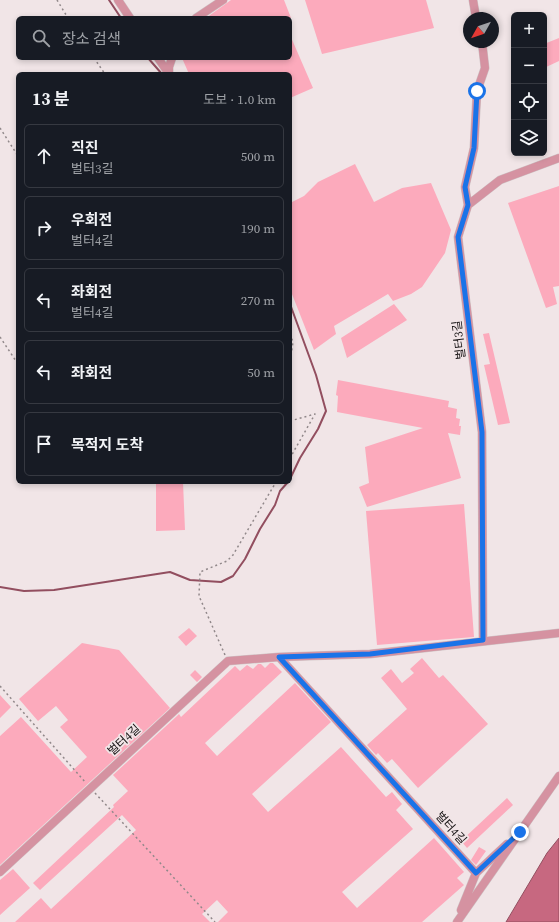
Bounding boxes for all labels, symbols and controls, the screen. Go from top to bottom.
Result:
north arrow [463,12,499,48]
map controls [511,12,547,156]
button: + [511,12,547,48]
search box [16,16,292,60]
icon: search [30,27,52,49]
text: 장소 검색 [62,28,121,49]
button: − [511,48,547,84]
route start [468,82,486,100]
button: locate [511,84,547,120]
text: 13 분 [32,87,70,111]
text: 도보 · 1.0 km [203,91,276,108]
button: layers [511,120,547,156]
text: 직진 [71,137,99,158]
icon: ahead [33,145,55,167]
text: 500 m [241,148,275,165]
text: 벌터3길 [71,160,113,177]
text: 우회전 [71,209,112,230]
icon: right [33,217,55,239]
text: 190 m [241,220,275,237]
text: 벌터4길 [71,232,113,249]
text: 좌회전 [71,281,112,302]
icon: left [33,289,55,311]
text: 270 m [241,292,275,309]
text: 벌터4길 [71,304,113,321]
street label: 벌터3길 [449,320,469,360]
icon: left [33,361,55,383]
text: 좌회전 [71,362,112,383]
text: 50 m [247,364,275,381]
icon: arrive [33,433,55,455]
text: 목적지 도착 [71,434,143,455]
street label: 벌터4길 [104,721,144,759]
street label: 벌터4길 [432,808,470,848]
route end [511,823,529,841]

